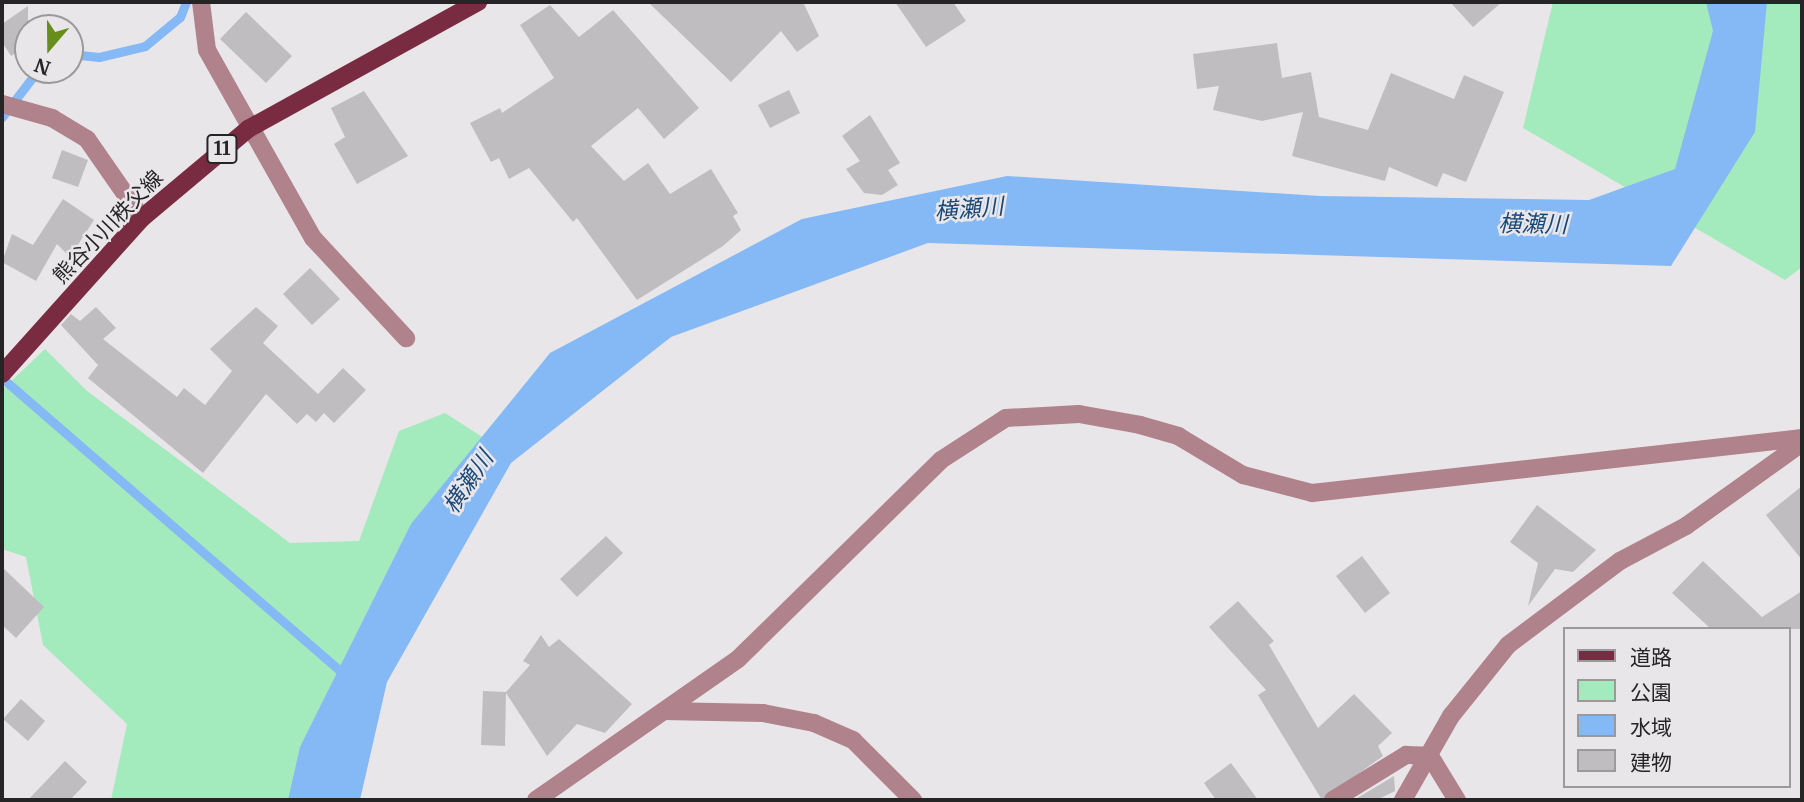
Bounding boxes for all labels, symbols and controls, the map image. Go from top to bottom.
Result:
north arrow [14,14,84,84]
text: N [31,53,54,81]
road number: 11 [206,134,238,164]
street label: 熊谷小川秩父線 [48,165,168,289]
water label: 横瀬川 [933,192,1005,226]
water label: 横瀬川 [1498,210,1568,238]
water label: 横瀬川 [437,446,499,518]
legend [1562,627,1790,788]
text: 道路 [1630,644,1672,671]
text: 公園 [1630,679,1672,706]
text: 水域 [1630,714,1672,741]
text: 建物 [1630,749,1672,776]

